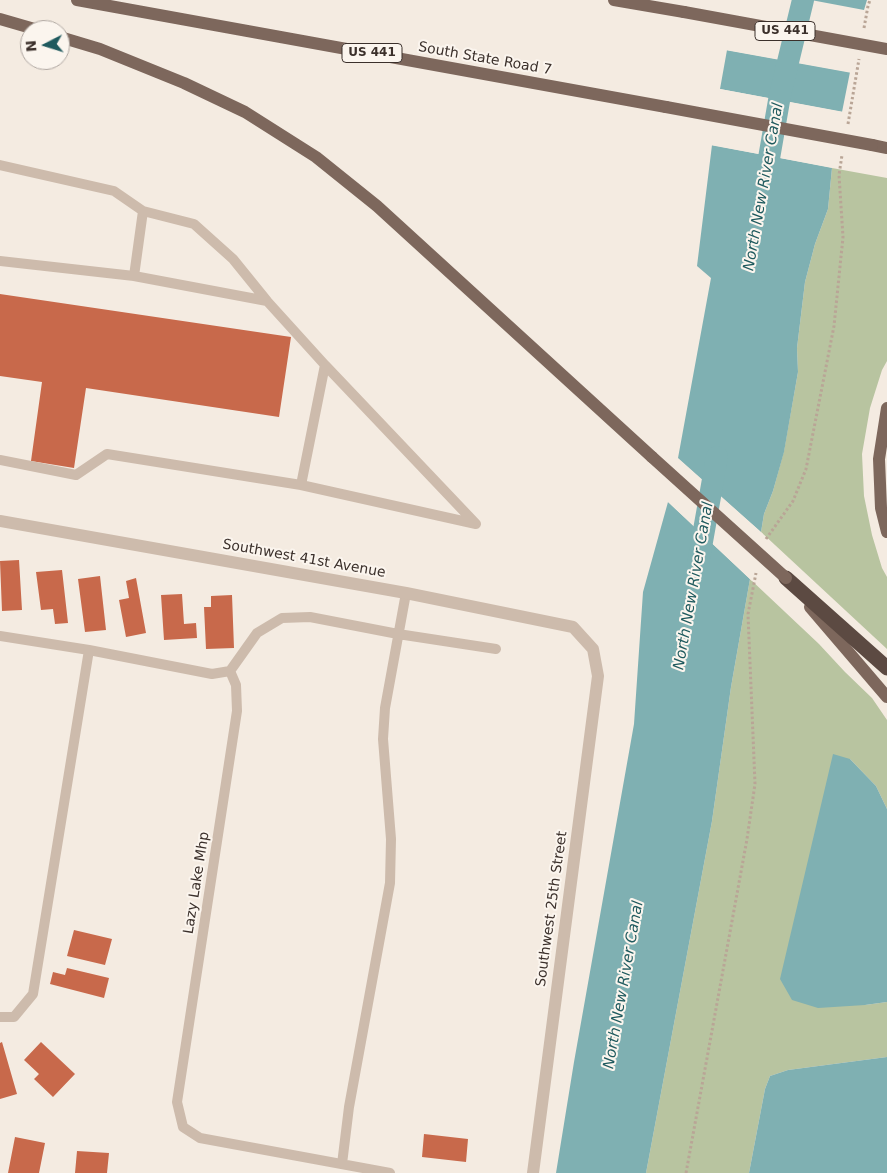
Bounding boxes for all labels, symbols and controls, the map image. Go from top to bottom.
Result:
north arrow [20,20,70,70]
road number: US 441 [755,22,815,40]
street label: South State Road 7 [417,39,553,79]
text: N [23,40,40,53]
road number: US 441 [342,44,402,62]
water label: North New River Canal [740,102,788,272]
water label: North New River Canal [670,501,718,671]
street label: Southwest 41st Avenue [221,536,387,582]
street label: Southwest 25th Street [533,830,571,988]
street label: Lazy Lake Mhp [181,831,213,935]
water label: North New River Canal [600,900,648,1070]

